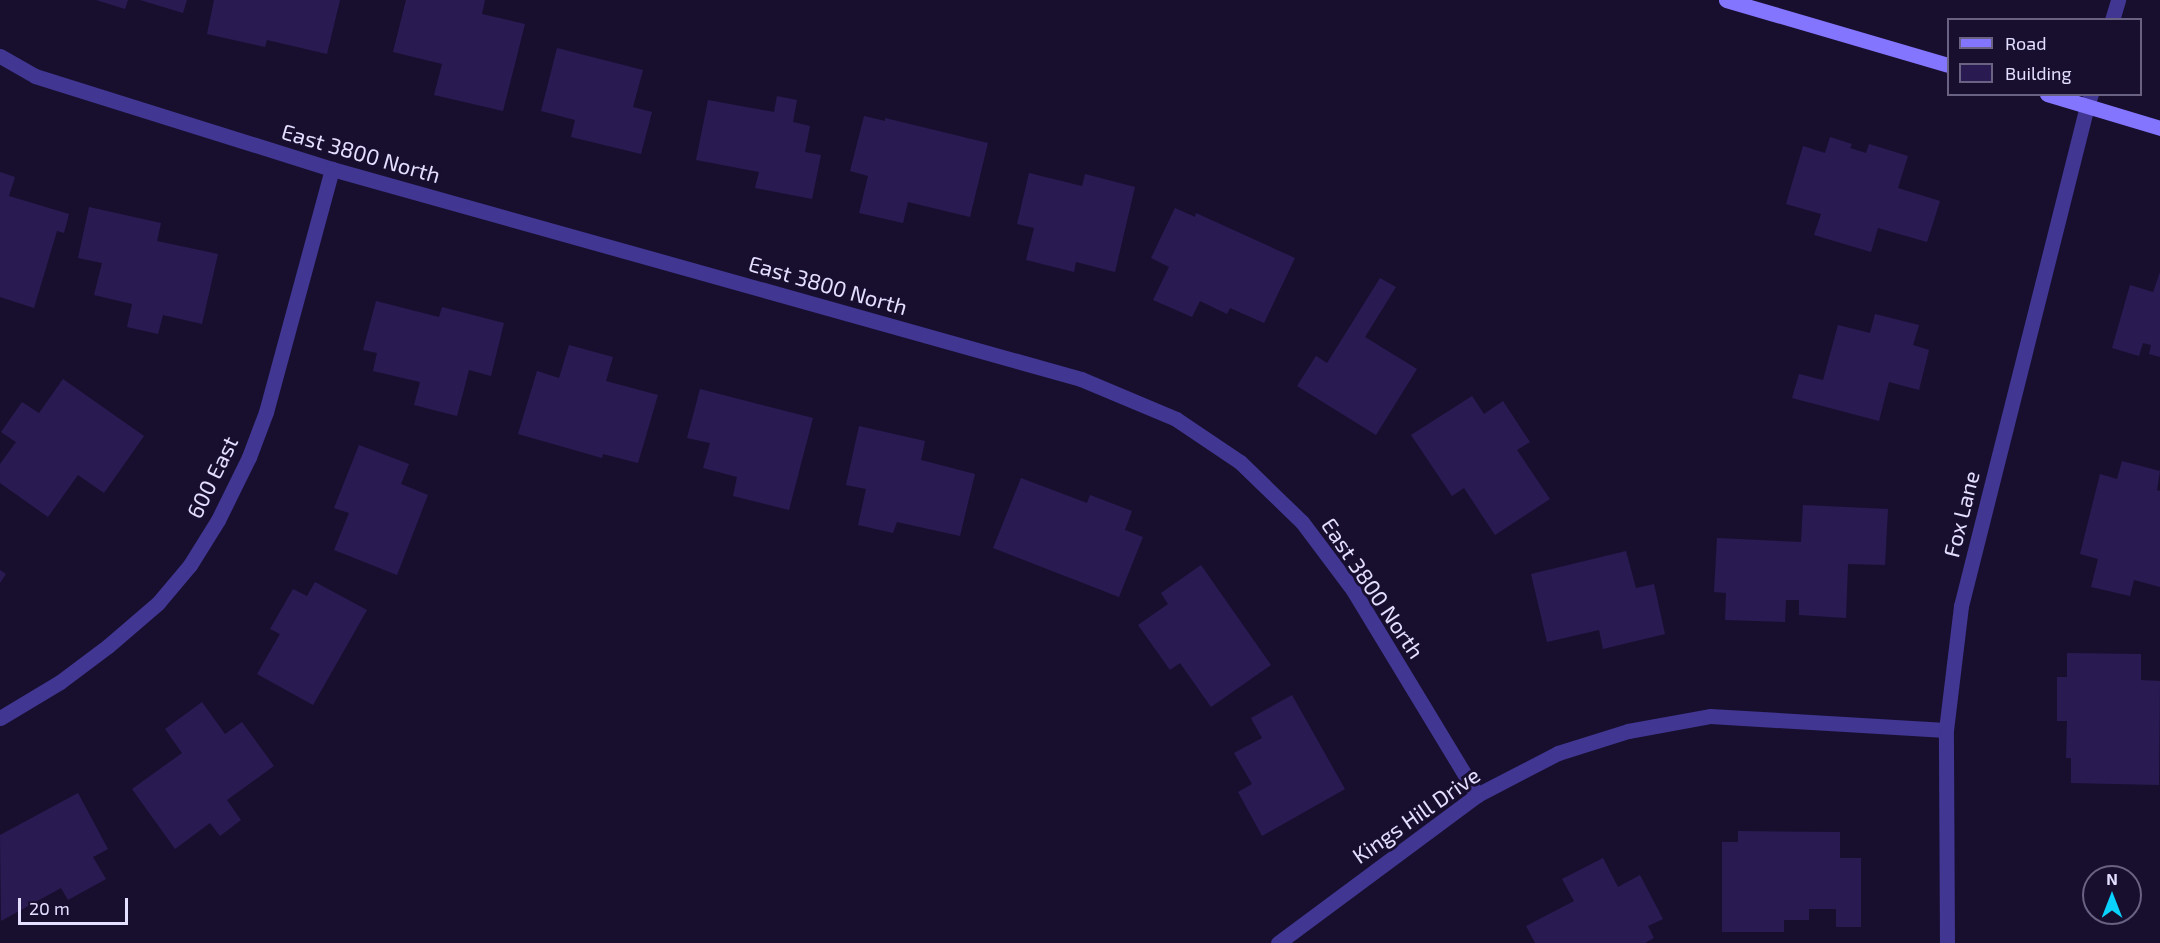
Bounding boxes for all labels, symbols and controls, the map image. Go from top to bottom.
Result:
legend [1947,18,2142,96]
text: Road [2005,32,2046,54]
text: Building [2005,62,2072,84]
street label: East 3800 North [279,118,443,188]
street label: East 3800 North [746,250,910,320]
street label: 600 East [181,432,243,522]
street label: Fox Lane [1938,468,1984,560]
street label: East 3800 North [1316,513,1430,663]
street label: Kings Hill Drive [1347,761,1485,869]
north arrow [2082,865,2142,925]
text: N [2106,869,2118,888]
scale bar [21,886,130,924]
text: 20 m [29,897,70,919]

